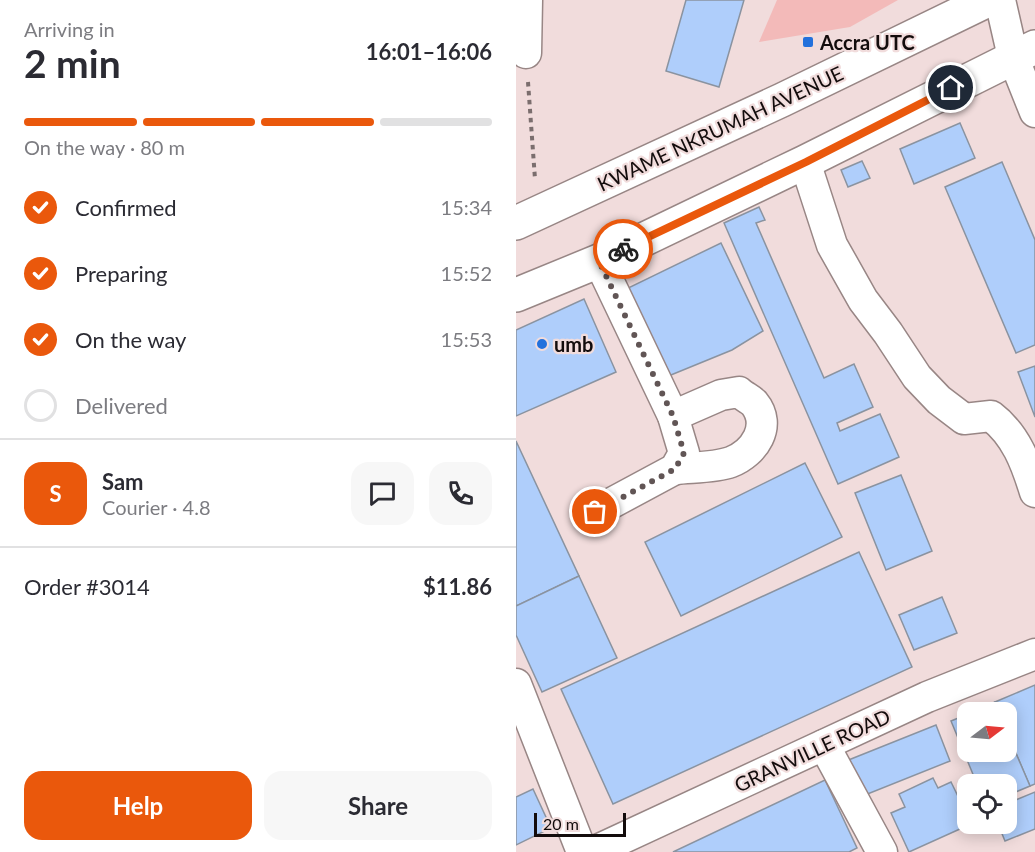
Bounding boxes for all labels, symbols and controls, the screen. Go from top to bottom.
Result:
text: Arriving in [24,17,115,41]
place label: Accra UTC [819,30,915,54]
marker: Accra UTC [801,35,815,49]
text: 16:01–16:06 [366,38,492,65]
text: 2 min [24,40,121,86]
street label: KWAME NKRUMAH AVENUE [593,60,847,196]
pin [925,62,976,113]
icon: home [934,71,967,104]
text: On the way · 80 m [24,135,185,159]
icon: check [24,191,57,224]
text: Confirmed [75,194,177,221]
text: 15:34 [441,195,492,219]
courier [593,219,653,279]
icon: bike [607,233,640,266]
icon: check [24,257,57,290]
text: Preparing [75,260,167,287]
text: 15:52 [441,261,492,285]
icon: check [24,323,57,356]
text: On the way [75,326,186,353]
text: 15:53 [441,327,492,351]
place label: umb [554,332,593,356]
marker: umb [535,337,549,351]
text: Delivered [75,392,168,419]
button: chat [351,462,414,525]
button: phone [429,462,492,525]
text: Sam [102,468,144,495]
text: S [49,480,62,507]
pin [569,486,620,537]
text: Courier · 4.8 [102,495,211,519]
icon: bag [578,495,611,528]
text: Order #3014 [24,573,150,600]
text: $11.86 [423,573,492,600]
north arrow [957,702,1017,762]
map controls [957,702,1017,834]
street label: GRANVILLE ROAD [730,703,894,797]
button: Help [24,771,252,840]
button: Share [264,771,492,840]
button: locate [957,774,1017,834]
scale bar [534,810,626,838]
text: 20 m [543,814,579,833]

